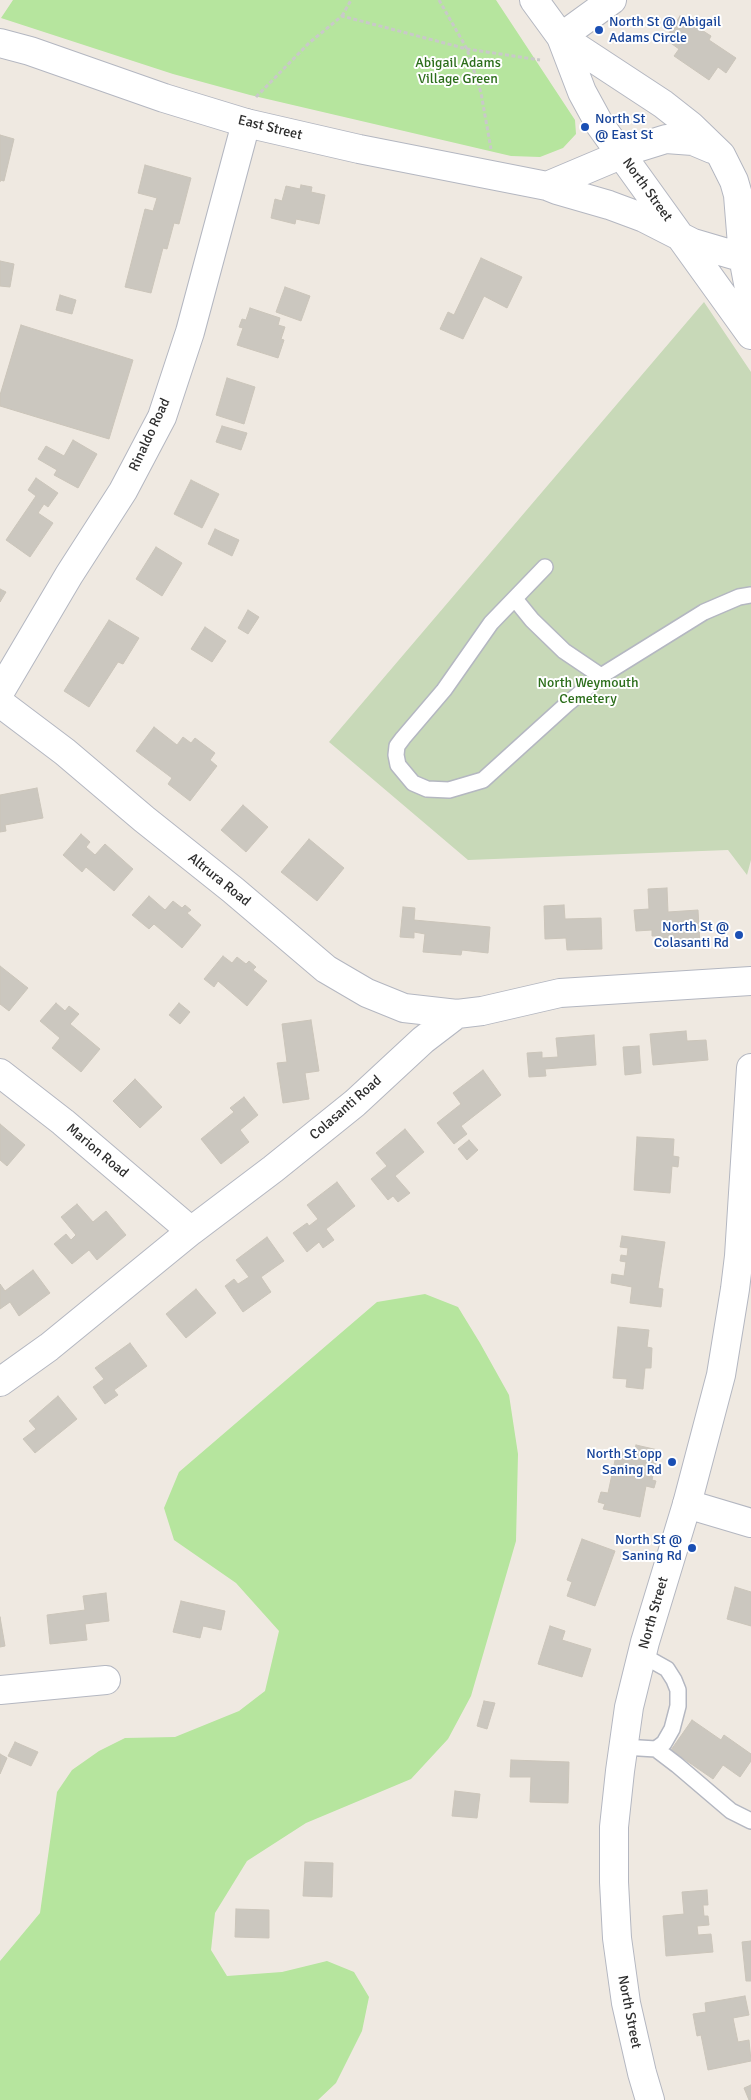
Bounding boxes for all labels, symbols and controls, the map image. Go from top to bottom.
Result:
place label: North St @ Abigail Adams Circle [609,14,721,46]
marker: North St @ Abigail Adams Circle [593,24,605,36]
park label: Abigail Adams Village Green [415,55,501,88]
place label: North St @ East St [595,111,653,144]
street label: East Street [236,112,304,144]
marker: North St @ East St [579,121,591,133]
street label: North Street [618,155,676,225]
street label: Rinaldo Road [126,396,174,474]
park label: North Weymouth Cemetery [537,675,639,708]
street label: Altrura Road [184,850,254,910]
place label: North St @ Colasanti Rd [654,919,729,952]
marker: North St @ Colasanti Rd [733,929,745,941]
street label: Colasanti Road [307,1072,385,1144]
street label: Marion Road [63,1120,131,1182]
place label: North St opp Saning Rd [586,1446,662,1478]
marker: North St opp Saning Rd [666,1456,678,1468]
place label: North St @ Saning Rd [615,1532,682,1564]
marker: North St @ Saning Rd [686,1542,698,1554]
street label: North Street [636,1575,672,1651]
street label: North Street [614,1974,644,2050]

